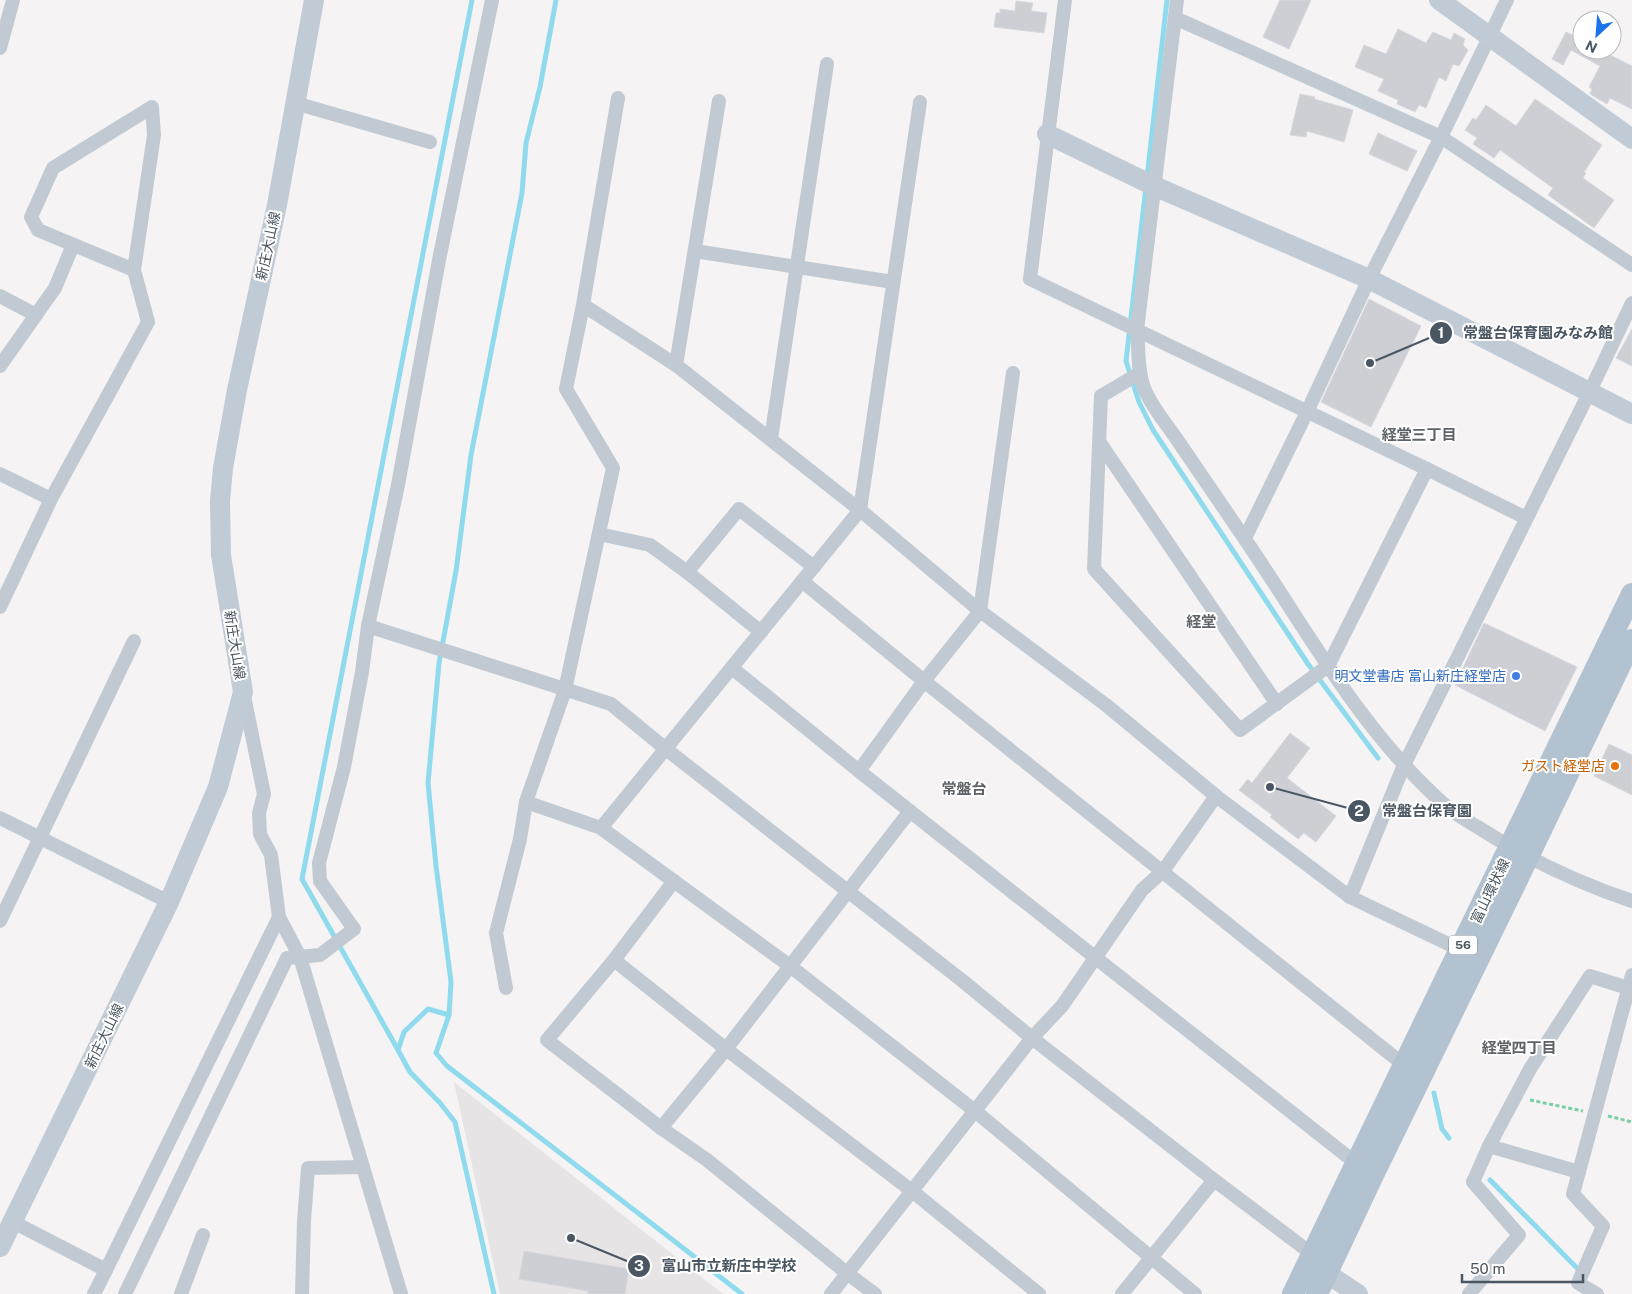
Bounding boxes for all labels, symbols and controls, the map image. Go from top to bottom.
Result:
north arrow [1572,10,1622,60]
text: N [1583,37,1600,56]
street label: 新庄大山線 [253,210,283,282]
callout: 常盤台保育園みなみ館 [1428,318,1623,348]
text: 1 [1438,324,1444,341]
text: 常盤台保育園みなみ館 [1463,324,1613,341]
district label: 経堂三丁目 [1381,426,1457,443]
street label: 新庄大山線 [222,609,248,681]
district label: 経堂 [1186,613,1216,630]
place label: 明文堂書店 富山新庄経堂店 [1335,668,1506,684]
marker: 明文堂書店 富山新庄経堂店 [1510,670,1522,682]
place label: ガスト経堂店 [1521,758,1605,774]
marker: ガスト経堂店 [1609,760,1621,772]
district label: 常盤台 [941,780,987,797]
callout: 常盤台保育園 [1347,796,1482,826]
text: 2 [1354,802,1364,819]
text: 常盤台保育園 [1382,802,1472,819]
street label: 富山環状線 [1467,856,1513,926]
road number: 56 [1449,936,1477,954]
street label: 新庄大山線 [81,1001,127,1071]
district label: 経堂四丁目 [1481,1039,1557,1056]
callout: 富山市立新庄中学校 [627,1251,807,1281]
scale bar [1462,1252,1583,1284]
text: 3 [634,1257,644,1274]
text: 富山市立新庄中学校 [661,1257,797,1274]
text: 50 m [1470,1260,1505,1277]

